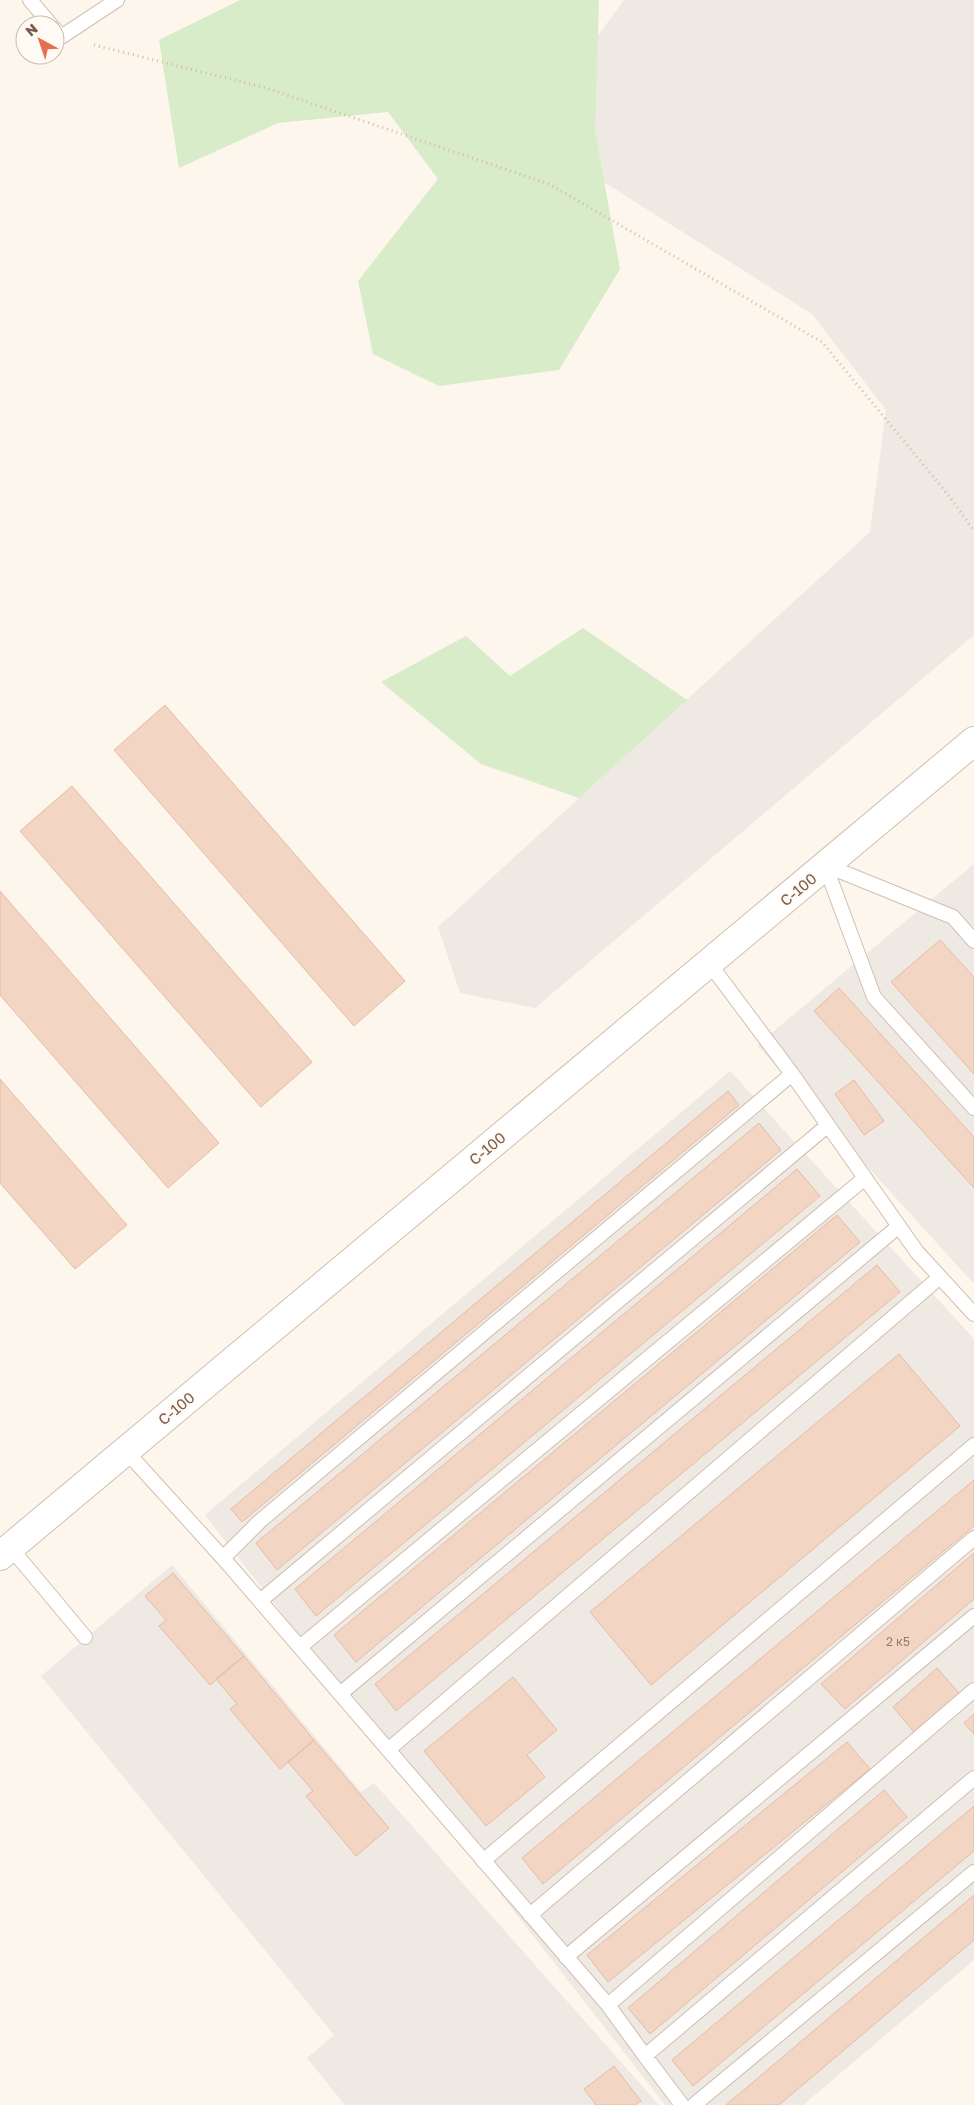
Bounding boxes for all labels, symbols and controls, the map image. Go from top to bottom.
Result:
north arrow [15,15,65,65]
text: N [22,20,41,40]
street label: С-100 [776,869,820,909]
street label: С-100 [465,1128,509,1168]
street label: С-100 [154,1388,198,1428]
house number: 2 к5 [886,1634,910,1649]

